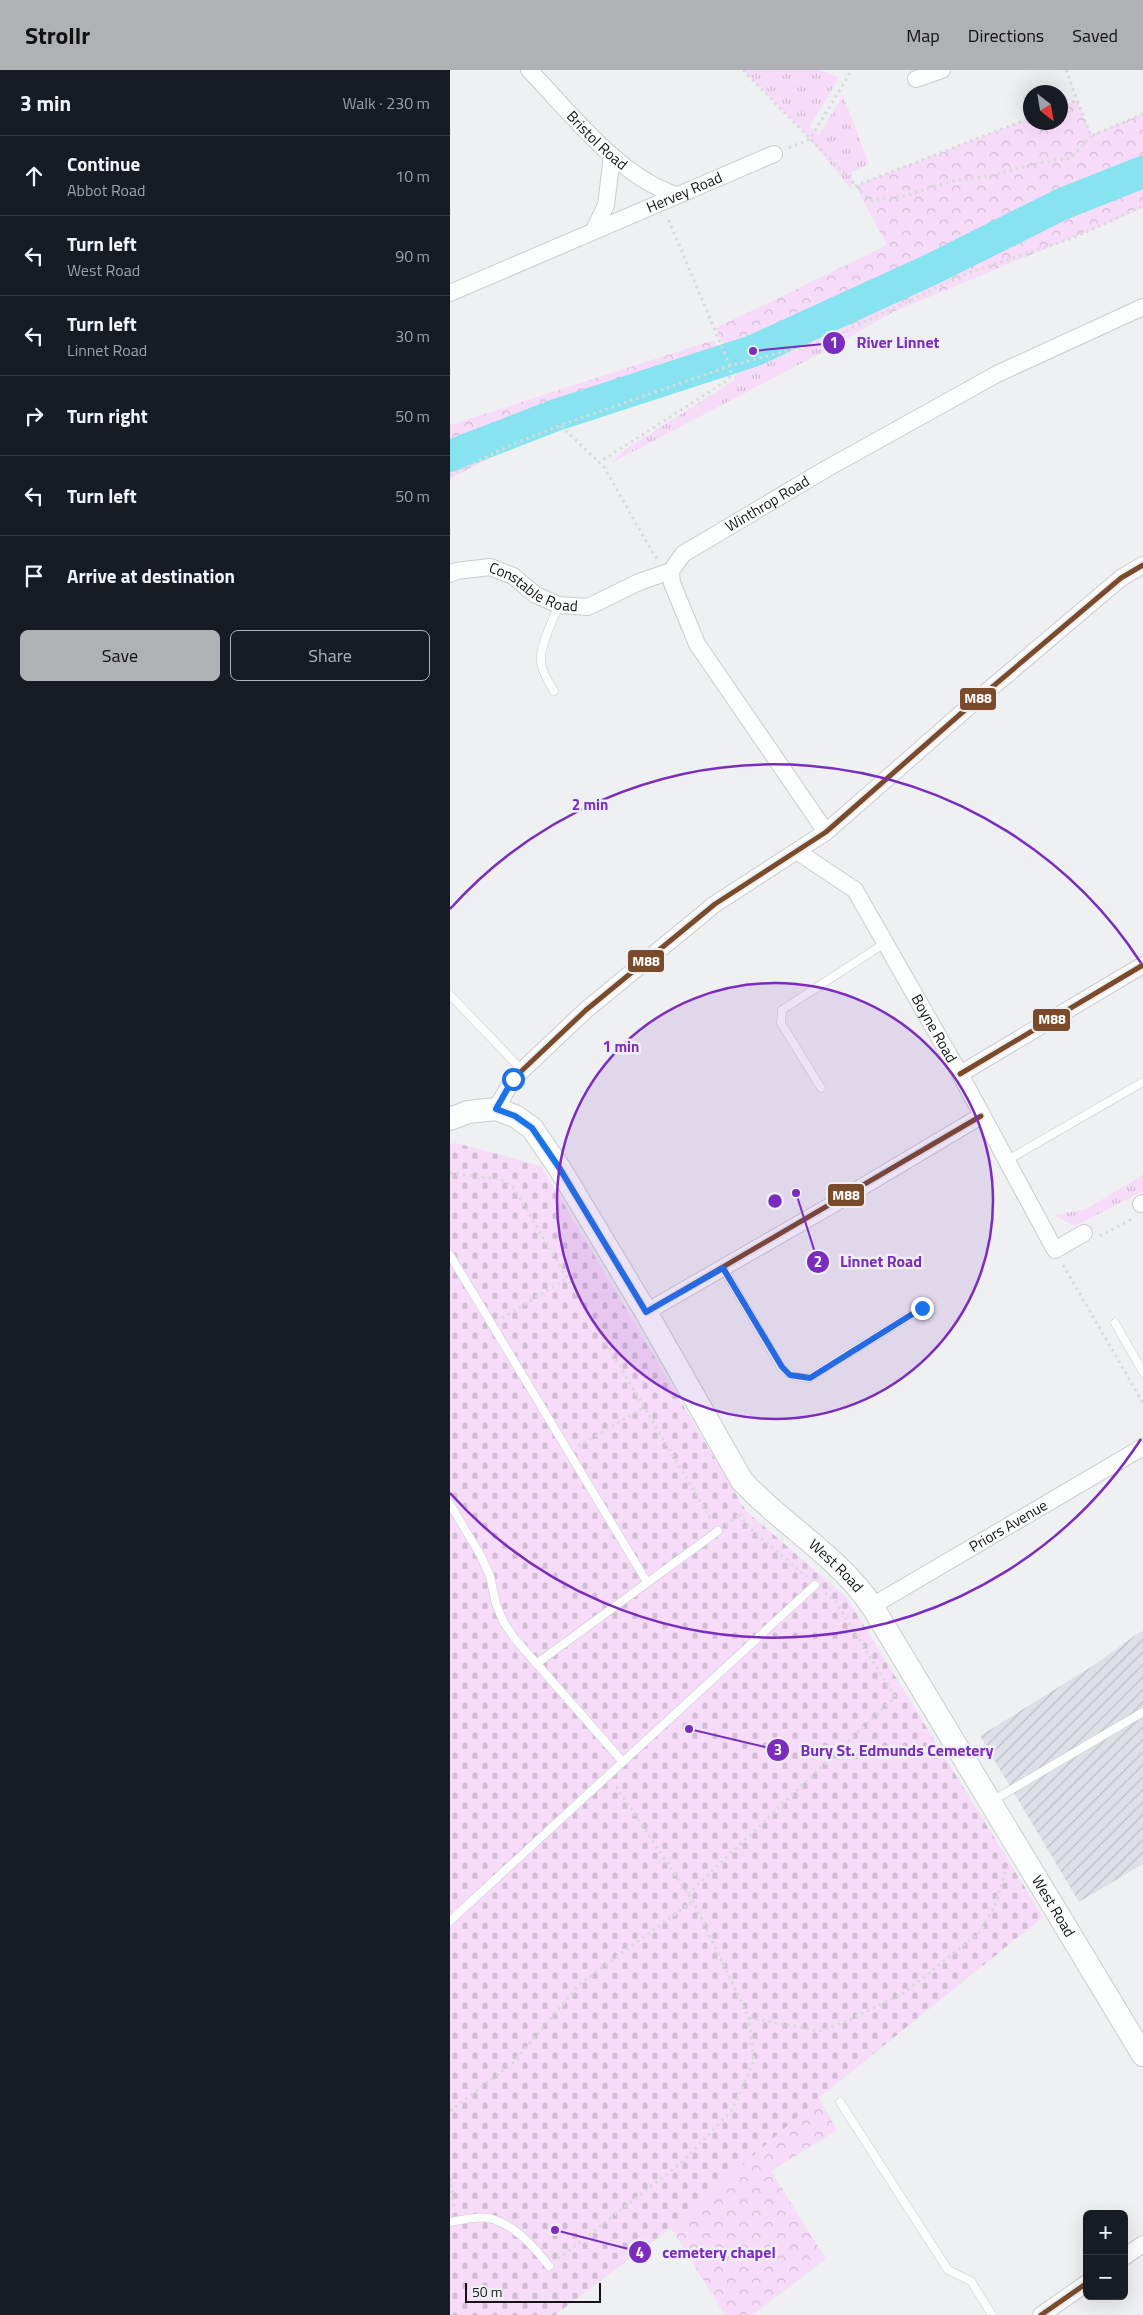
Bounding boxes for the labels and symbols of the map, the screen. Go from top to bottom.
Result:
north arrow [1023,85,1068,130]
street label: Bristol Road [561,105,633,175]
street label: Hervey Road [643,166,726,218]
callout: River Linnet [822,327,950,358]
text: River Linnet [857,330,940,354]
text: 1 [830,331,838,354]
street label: Winthrop Road [721,469,814,537]
street label: Constable Road [486,556,578,617]
line badge: M88 [959,687,997,711]
text: M88 [964,687,992,708]
text: 2 min [572,793,608,816]
line badge: M88 [627,949,665,973]
text: M88 [632,950,660,971]
street label: Boyne Road [906,990,963,1067]
line badge: M88 [1032,1008,1071,1032]
text: M88 [1038,1008,1066,1029]
text: 1 min [603,1035,639,1058]
route start [502,1068,525,1091]
line badge: M88 [827,1183,865,1207]
text: M88 [832,1184,860,1205]
centre of rings [766,1192,784,1210]
callout: Linnet Road [805,1246,932,1277]
text: Linnet Road [840,1249,922,1273]
text: 2 [814,1250,822,1273]
route end [911,1297,934,1320]
street label: Priors Avenue [964,1493,1052,1558]
street label: West Road [804,1533,869,1597]
callout: Bury St. Edmunds Cemetery [766,1734,1004,1765]
text: 3 [774,1738,782,1761]
text: Bury St. Edmunds Cemetery [801,1738,993,1762]
street label: West Road [1026,1871,1081,1941]
callout: cemetery chapel [627,2237,786,2268]
text: cemetery chapel [662,2240,776,2264]
text: 4 [636,2241,644,2264]
scale bar [465,2280,601,2303]

